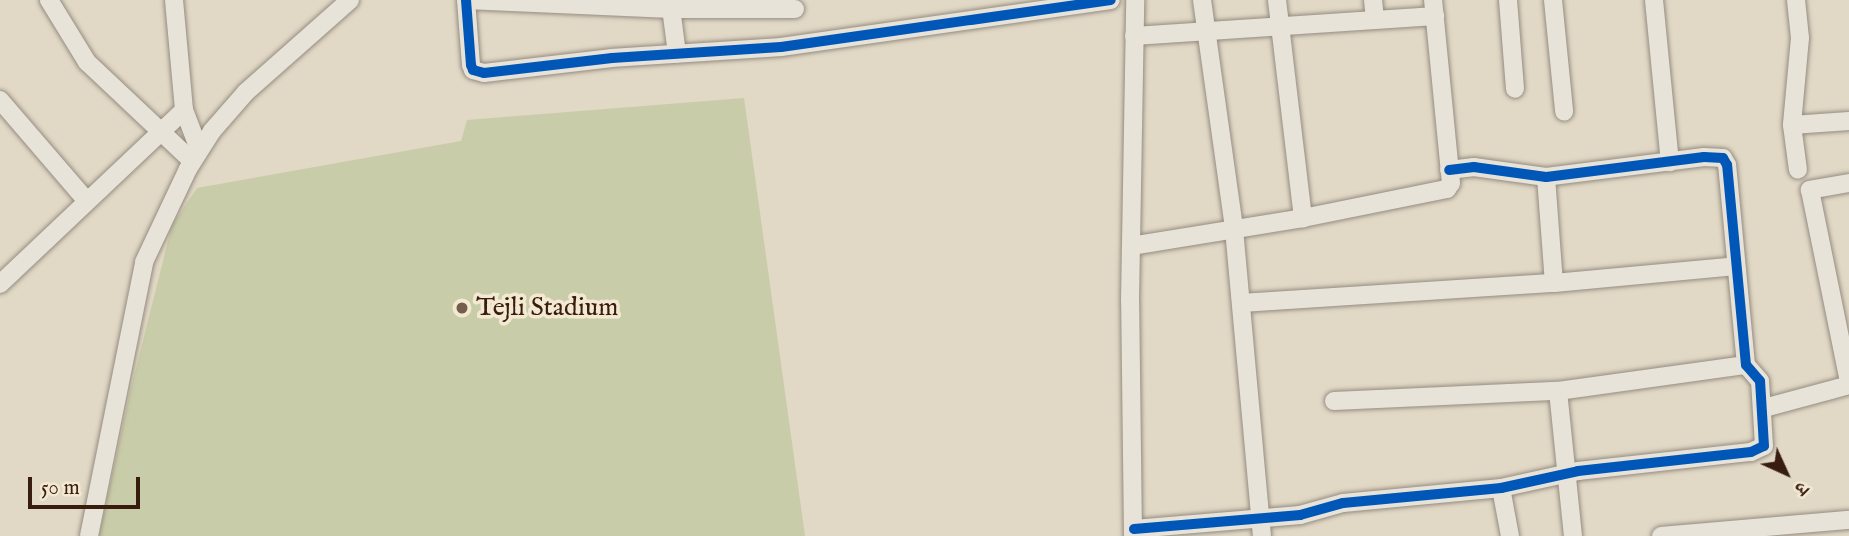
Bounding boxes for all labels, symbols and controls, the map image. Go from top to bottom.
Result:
place label: Tejli Stadium [476,292,618,324]
marker: Tejli Stadium [454,300,470,316]
north arrow [1751,438,1821,508]
scale bar [32,462,144,506]
text: 50 m [41,475,80,502]
text: उ [1789,476,1813,500]

